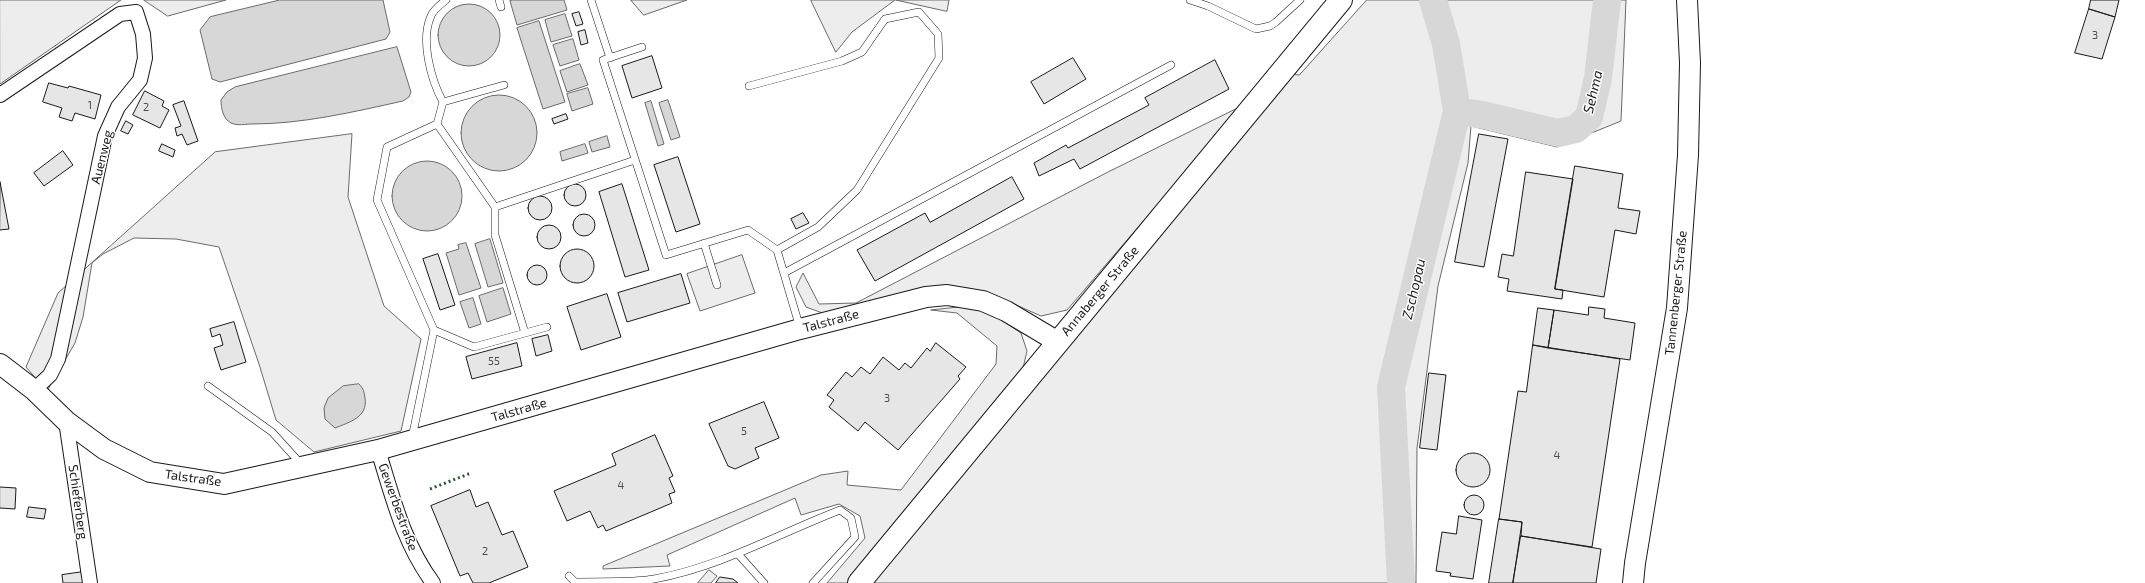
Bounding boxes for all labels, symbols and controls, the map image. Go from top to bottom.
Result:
house number: 3 [2092,28,2098,42]
water label: Sehma [1580,69,1606,115]
house number: 1 [88,98,92,112]
house number: 2 [143,100,149,114]
street label: Auenweg [88,128,116,186]
street label: Tannenberger Straße [1662,230,1690,356]
street label: Annaberger Straße [1058,243,1142,339]
water label: Zschopau [1399,257,1429,321]
street label: Talstraße [801,306,861,336]
house number: 55 [488,354,500,368]
house number: 3 [884,391,890,405]
street label: Talstraße [489,395,549,425]
house number: 5 [741,424,747,438]
house number: 4 [1554,448,1560,462]
street label: Gewerbestraße [375,461,421,553]
street label: Schieferberg [65,464,91,540]
street label: Talstraße [164,466,222,490]
house number: 4 [618,478,624,492]
house number: 2 [482,544,488,558]

